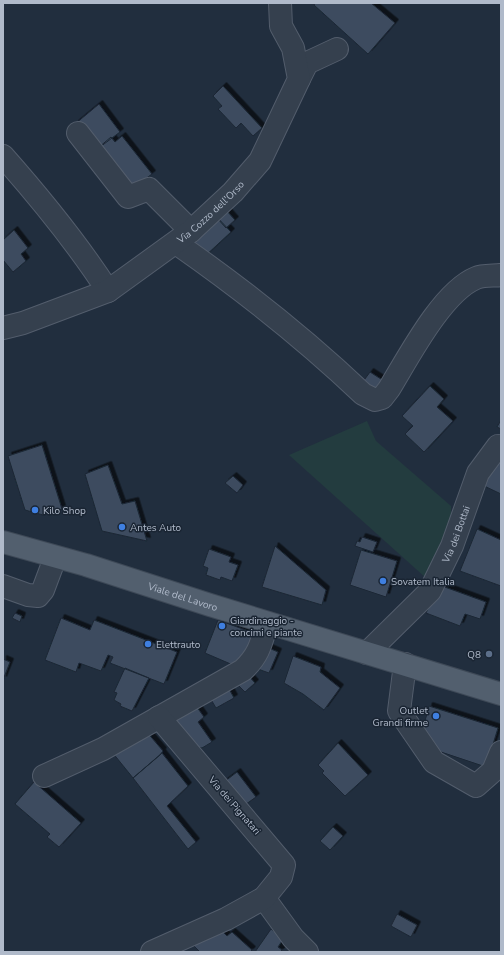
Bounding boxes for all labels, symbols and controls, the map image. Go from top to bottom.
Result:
street label: Via Cozzo dell'Orso [173,178,248,248]
place label: Kilo Shop [43,504,86,518]
street label: Via dei Bottai [438,504,474,566]
marker: Kilo Shop [30,505,40,515]
place label: Antes Auto [130,521,181,535]
marker: Antes Auto [117,522,127,532]
place label: Sovatem Italia [391,575,455,589]
marker: Sovatem Italia [378,576,388,586]
street label: Viale del Lavoro [145,579,220,615]
place label: Giardinaggio - concimi e piante [230,614,302,640]
marker: Giardinaggio - concimi e piante [217,621,227,631]
place label: Elettrauto [156,638,201,652]
marker: Elettrauto [143,639,153,649]
place label: Q8 [467,648,481,662]
marker: Q8 [484,649,494,659]
place label: Outlet Grandi firme [372,704,428,730]
marker: Outlet Grandi firme [431,711,441,721]
street label: Via dei Pignatari [204,773,264,838]

